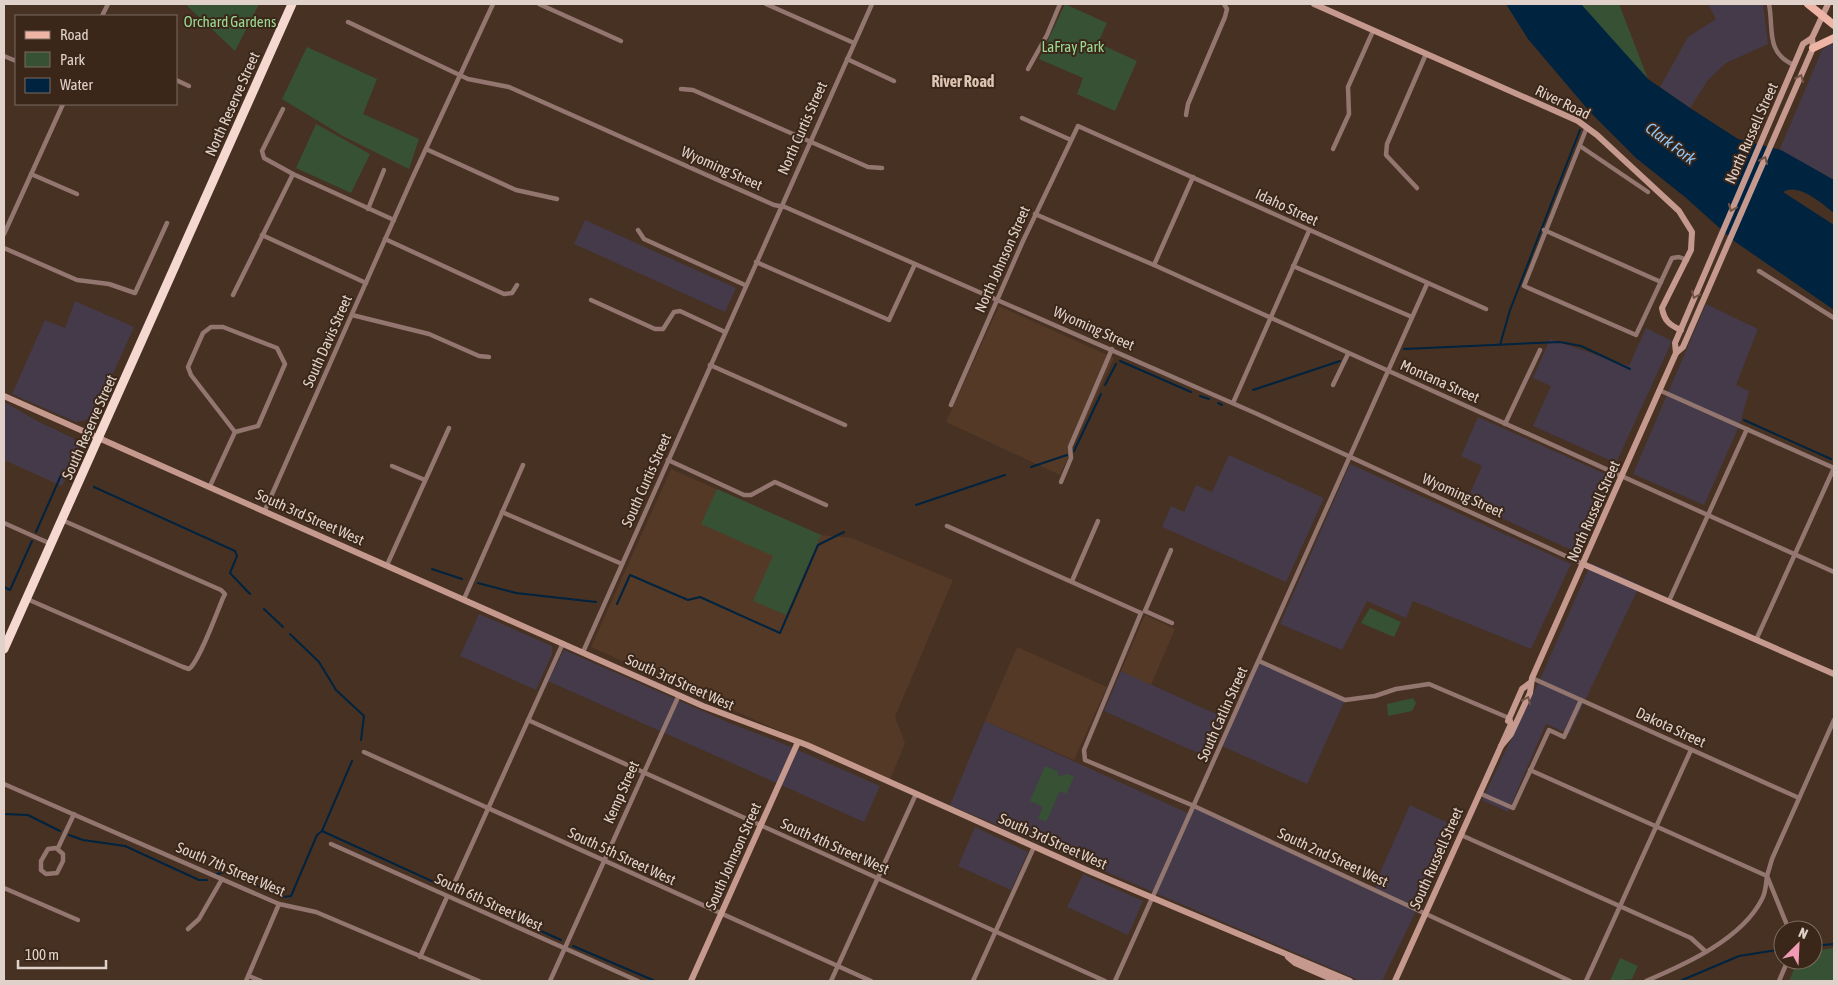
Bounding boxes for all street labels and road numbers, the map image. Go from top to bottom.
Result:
street label: North Reserve Street [201,49,263,159]
street label: North Curtis Street [774,79,830,177]
street label: North Russell Street [1721,80,1781,186]
street label: River Road [1533,81,1593,123]
street label: Wyoming Street [679,143,765,193]
street label: Idaho Street [1253,185,1321,229]
street label: North Johnson Street [971,203,1033,315]
street label: South Davis Street [299,292,355,390]
street label: Wyoming Street [1051,303,1137,353]
street label: Montana Street [1398,356,1482,406]
street label: South Reserve Street [58,372,120,482]
street label: South Curtis Street [618,431,674,529]
street label: North Russell Street [1563,458,1623,564]
street label: Wyoming Street [1420,470,1506,520]
street label: South 3rd Street West [253,486,367,548]
street label: South 3rd Street West [623,651,737,713]
street label: South Catlin Street [1193,664,1251,764]
street label: Dakota Street [1633,703,1709,751]
street label: Kemp Street [600,758,642,826]
street label: South Johnson Street [702,800,764,912]
street label: South Russell Street [1406,805,1466,911]
street label: South 3rd Street West [996,810,1110,872]
street label: South 4th Street West [778,814,892,878]
street label: South 5th Street West [565,824,679,888]
street label: South 2nd Street West [1275,824,1391,890]
street label: South 7th Street West [174,838,288,900]
street label: South 6th Street West [432,870,546,934]

